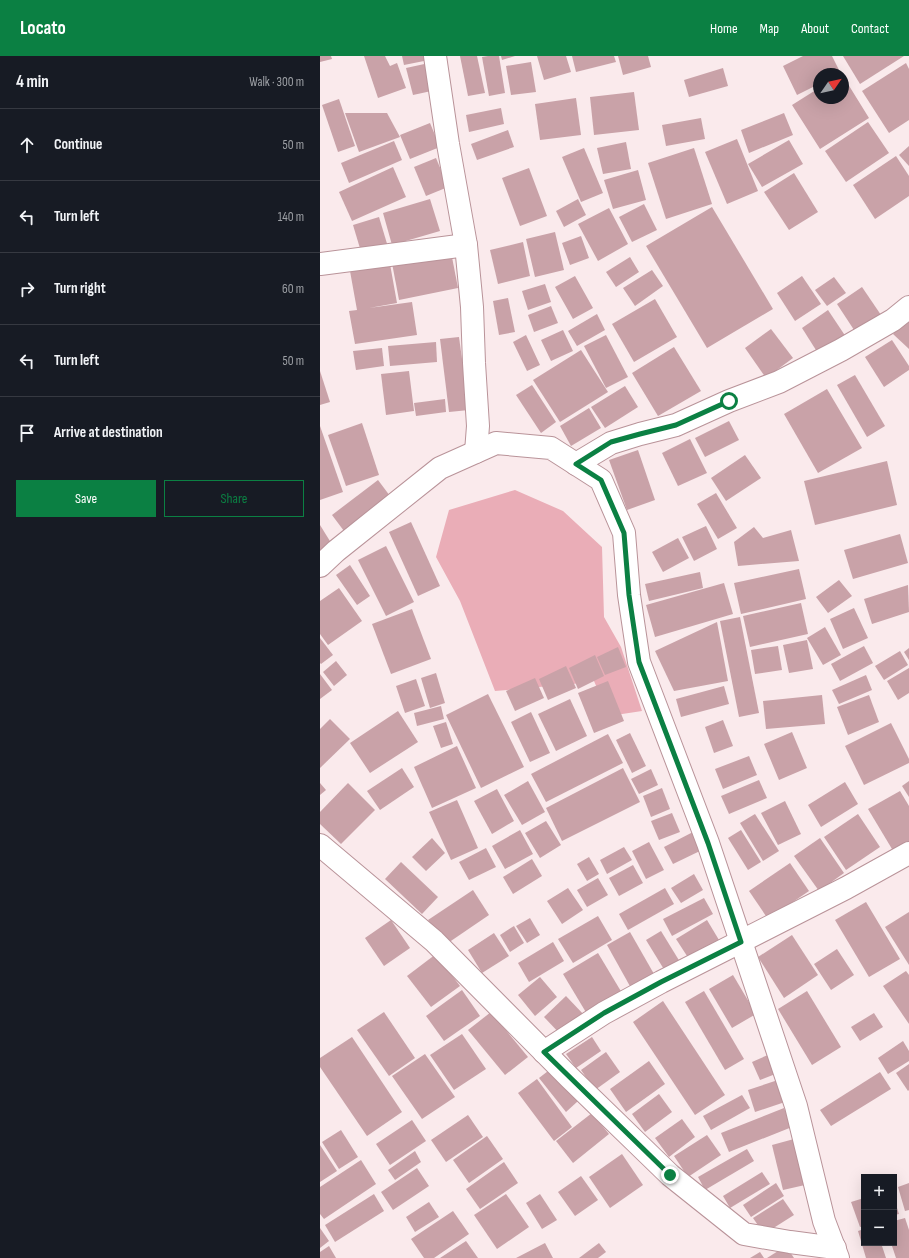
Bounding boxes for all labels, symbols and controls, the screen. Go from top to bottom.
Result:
text: Locato [20,17,66,40]
text: Home [710,20,738,37]
text: Map [760,20,779,37]
text: About [801,20,829,37]
text: Contact [851,20,889,37]
north arrow [813,68,849,104]
text: 4 min [16,72,49,92]
text: Walk · 300 m [249,74,304,90]
icon: ahead [16,134,38,156]
text: Continue [54,135,103,154]
text: 50 m [283,137,304,153]
icon: left [16,206,38,228]
text: Turn left [54,207,99,226]
text: 140 m [278,209,304,225]
icon: right [16,278,38,300]
text: Turn right [54,279,106,298]
text: 60 m [282,281,304,297]
icon: left [16,350,38,372]
text: Turn left [54,351,99,370]
text: 50 m [283,353,304,369]
route start [720,392,738,410]
icon: arrive [16,422,38,444]
text: Arrive at destination [54,423,163,442]
button: Save [16,480,156,517]
button: Share [164,480,304,517]
route end [661,1166,679,1184]
map controls [861,1174,897,1246]
button: + [861,1174,897,1210]
button: − [861,1210,897,1246]

